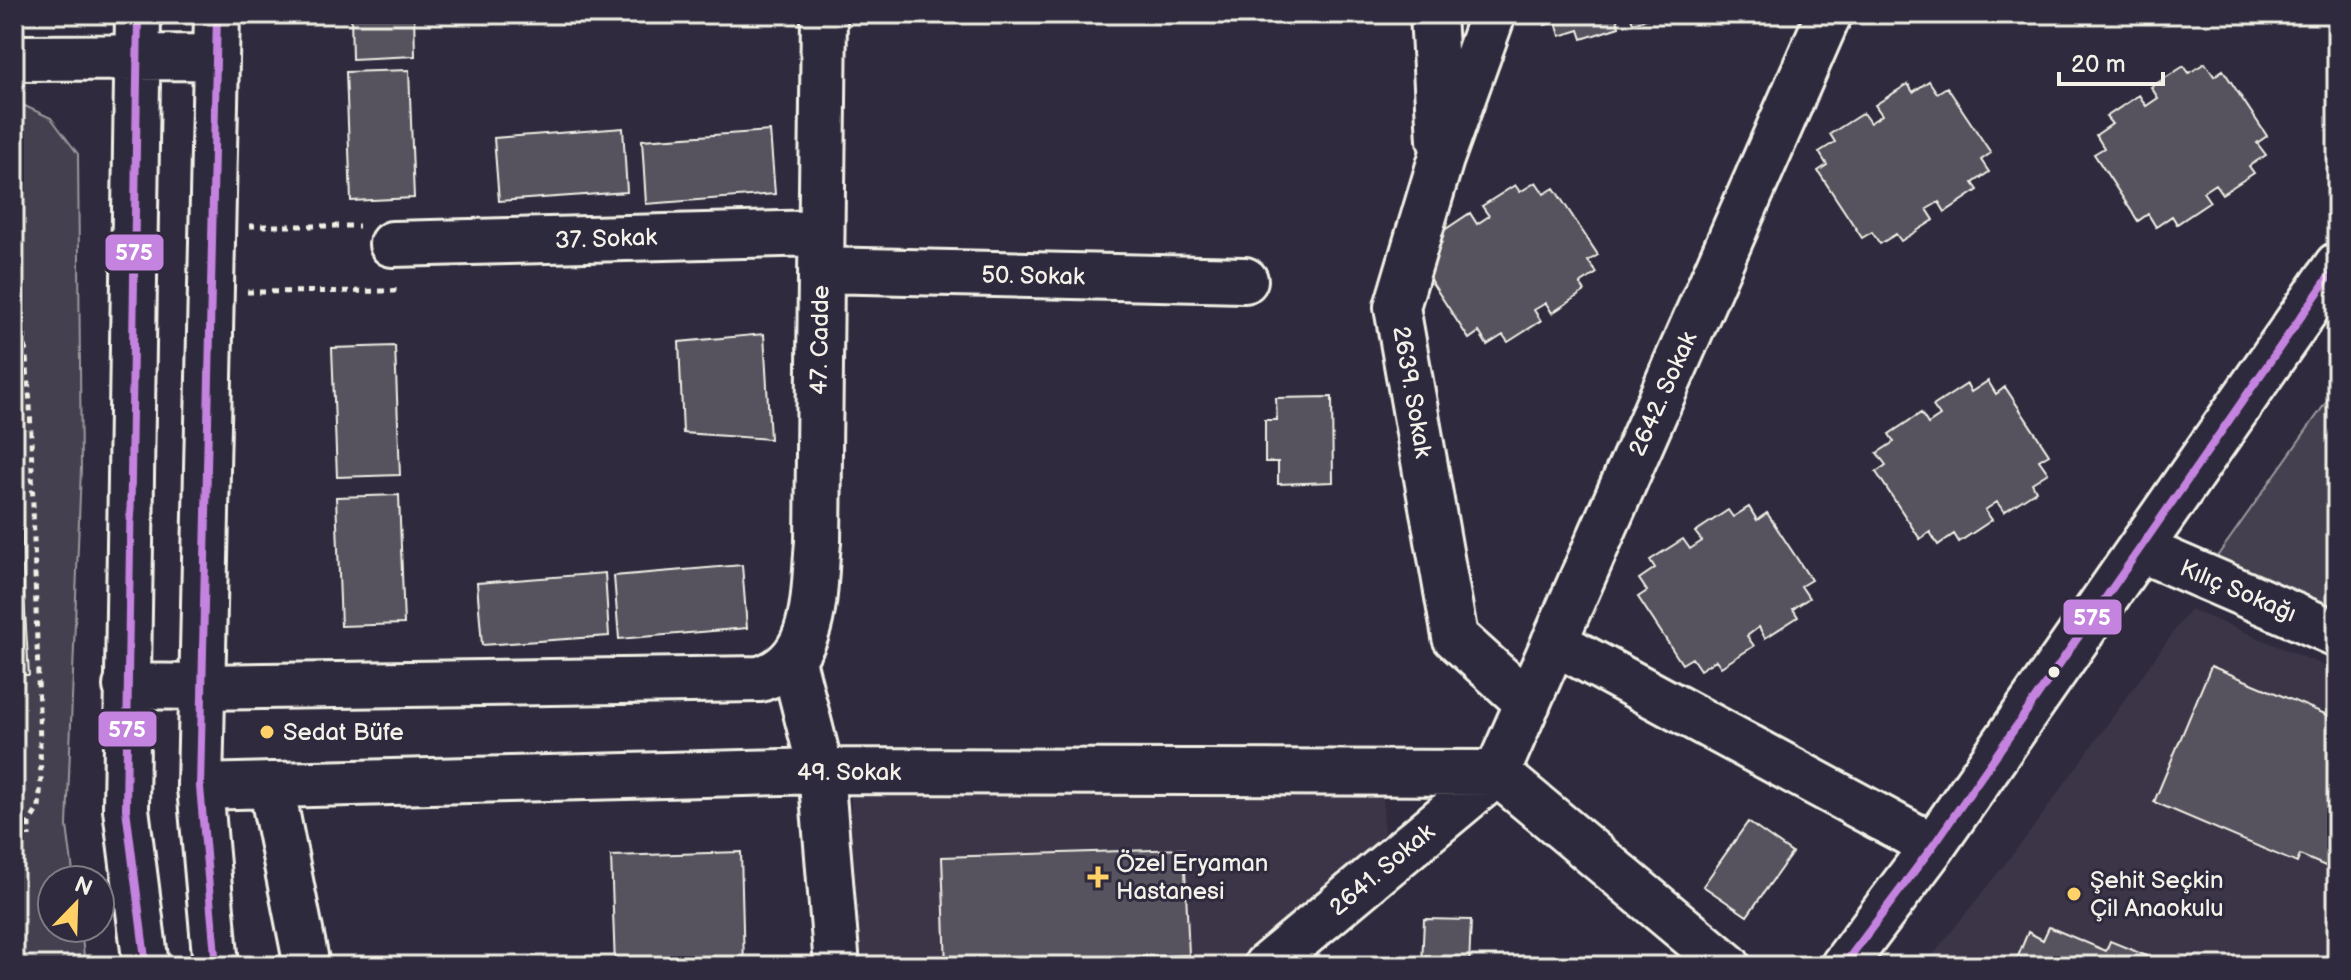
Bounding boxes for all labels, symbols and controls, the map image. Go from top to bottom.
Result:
scale bar [2059,36,2163,86]
text: 20 m [2071,50,2126,79]
street label: 37. Sokak [554,223,658,255]
line badge: 575 [104,233,165,272]
text: 575 [115,240,153,267]
street label: 50. Sokak [981,261,1085,291]
street label: 47. Cadde [805,285,835,395]
street label: 2639. Sokak [1386,324,1438,460]
street label: 2642. Sokak [1623,327,1703,461]
street label: Kılıç Sokağı [2175,554,2301,628]
line badge: 575 [2062,598,2123,636]
text: 575 [2073,605,2111,632]
unlabelled marker [2046,664,2062,680]
line badge: 575 [97,710,158,748]
text: 575 [108,717,146,744]
place label: Sedat Büfe [283,718,404,747]
marker: Sedat Büfe [258,723,276,741]
street label: 49. Sokak [797,758,901,787]
street label: 2641. Sokak [1324,818,1441,922]
place label: Özel Eryaman Hastanesi [1116,849,1268,906]
north arrow [36,864,116,944]
marker: Özel Eryaman Hastanesi [1087,866,1109,888]
place label: Şehit Seçkin Çil Anaokulu [2090,866,2224,923]
text: N [70,871,96,903]
marker: Şehit Seçkin Çil Anaokulu [2065,885,2083,903]

